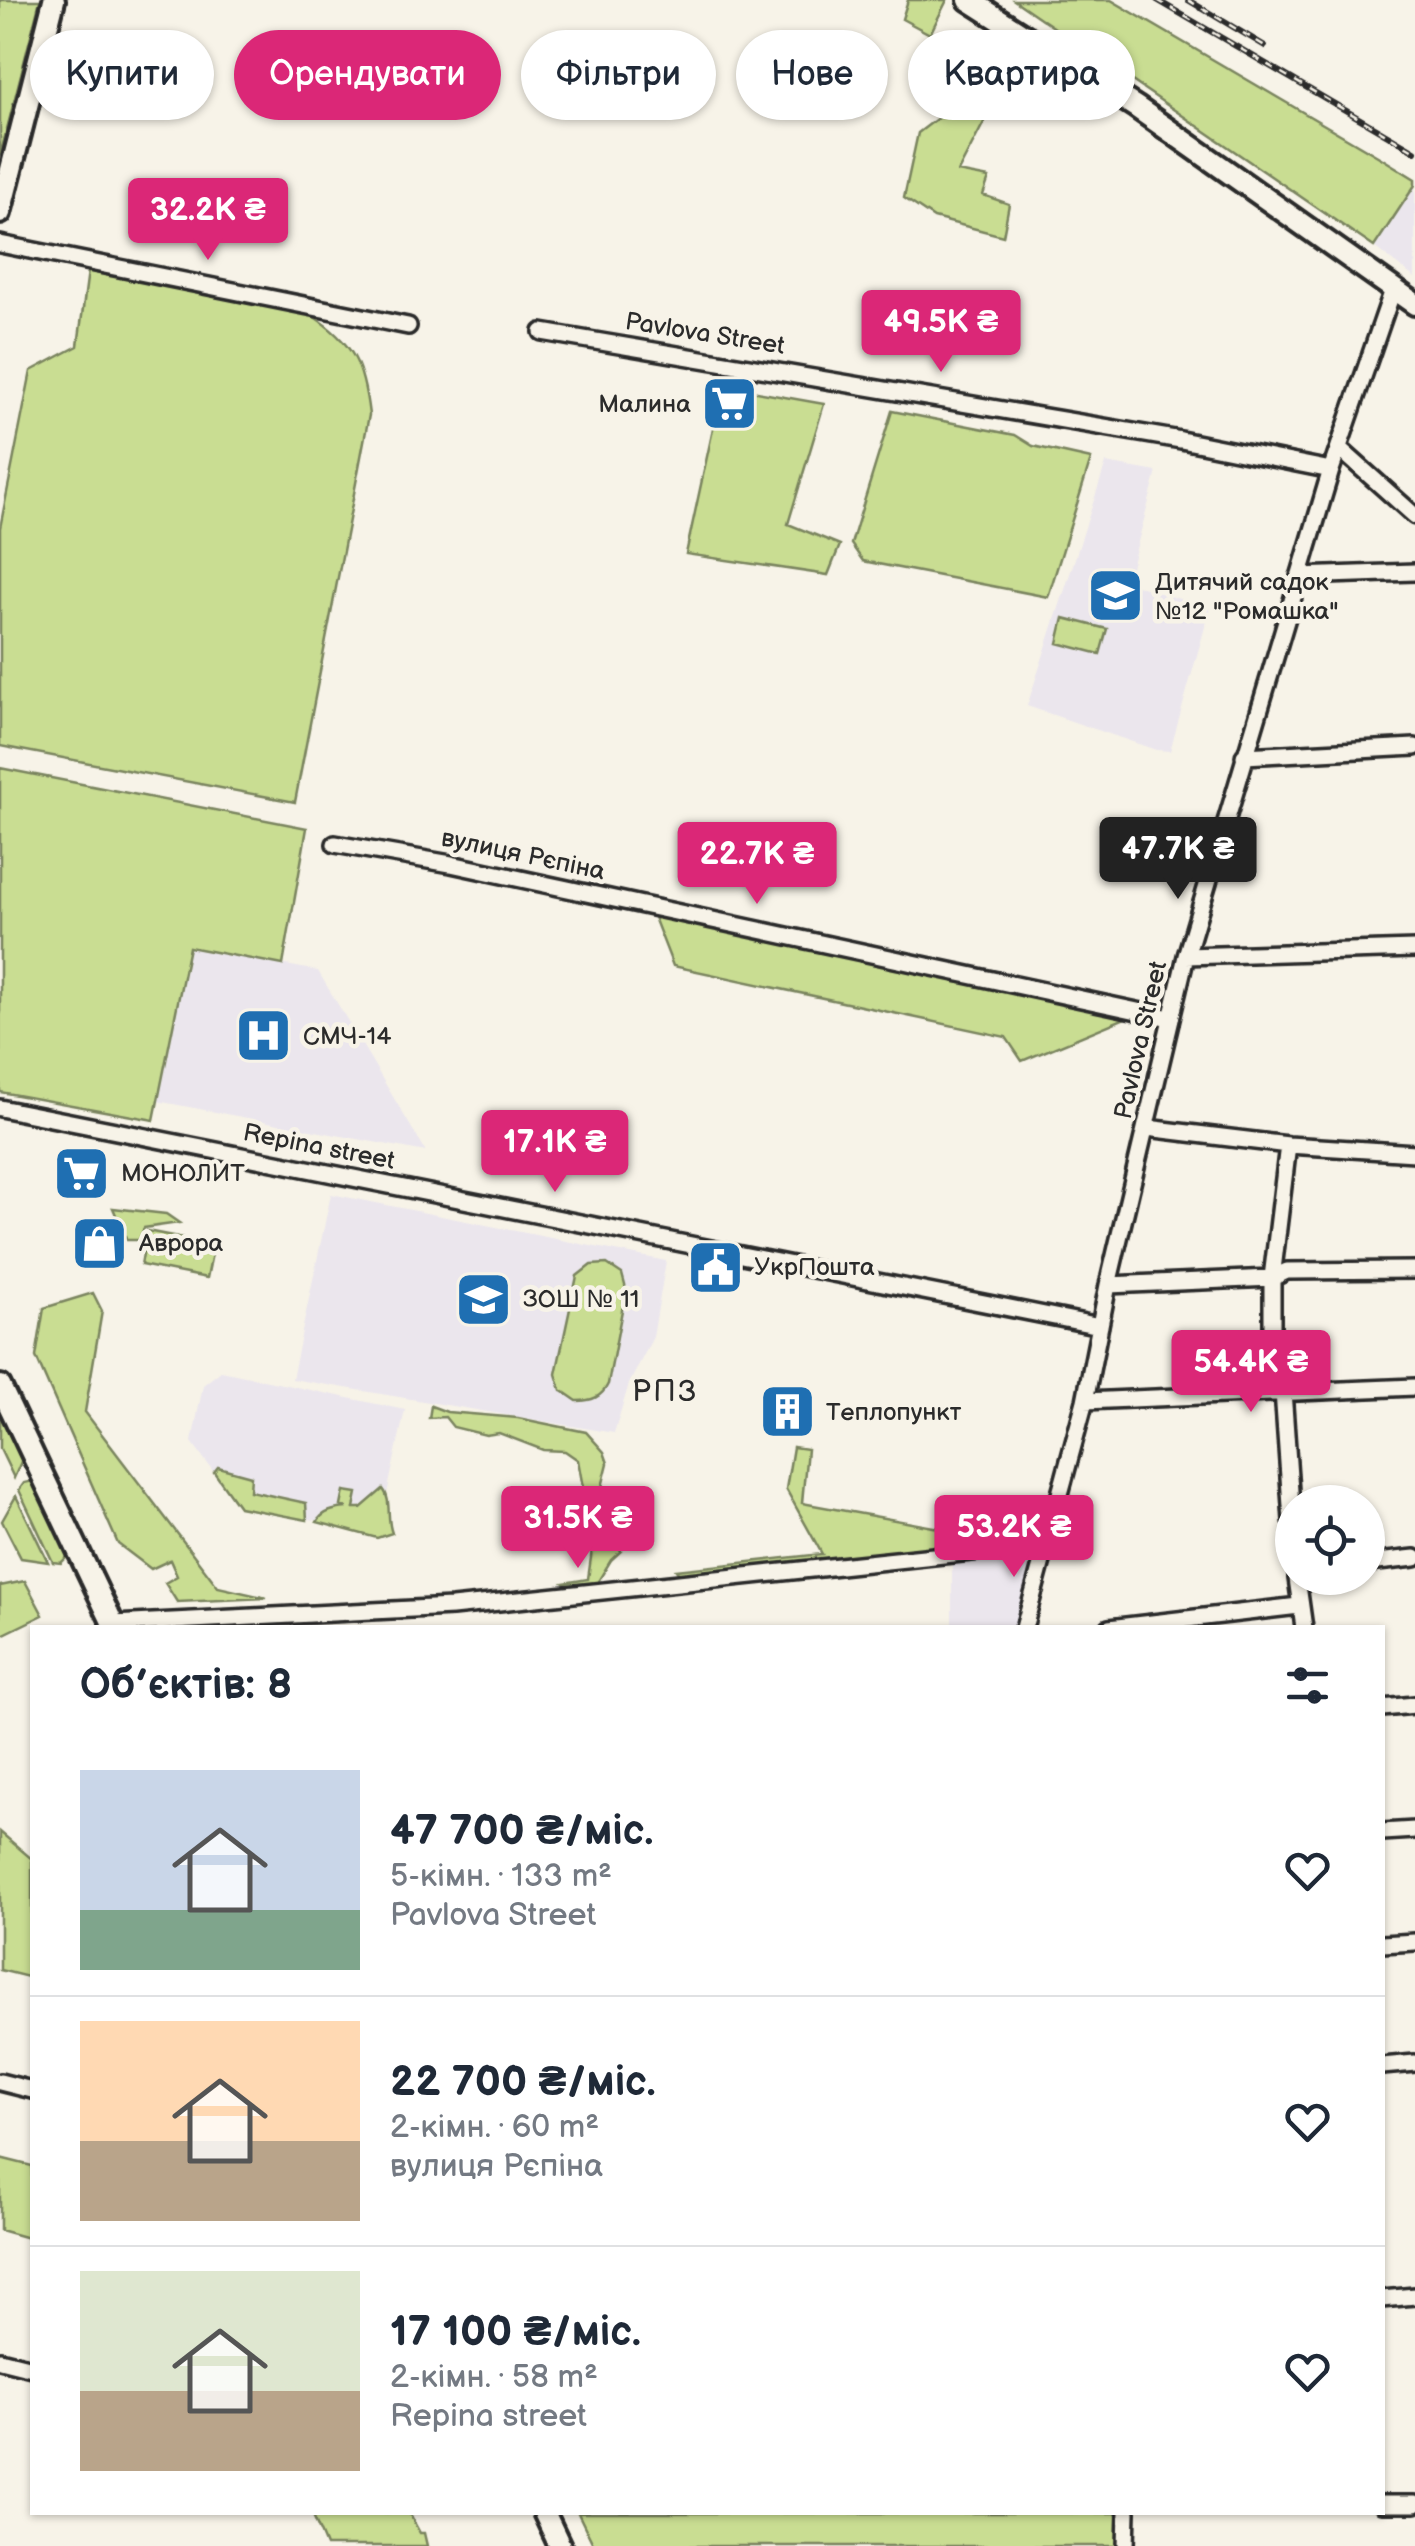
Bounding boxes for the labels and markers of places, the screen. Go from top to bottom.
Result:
pin: 32.2K ₴ [116,178,300,263]
pin: 49.5K ₴ [849,290,1033,375]
supermarket icon: Малина [700,374,760,434]
place label: Малина [598,389,691,420]
school or university icon: Дитячий садок №12 "Ромашка" [1086,566,1146,626]
place label: Дитячий садок №12 "Ромашка" [1155,567,1339,627]
pin: 47.7K ₴ [1086,817,1270,902]
pin: 22.7K ₴ [665,822,849,907]
hospital icon: СМЧ-14 [234,1006,294,1066]
place label: СМЧ-14 [303,1021,392,1052]
pin: 17.1K ₴ [463,1110,647,1195]
supermarket icon: МОНОЛИТ [52,1143,112,1203]
place label: МОНОЛИТ [121,1158,245,1189]
shop icon: Аврора [70,1213,130,1273]
place label: Аврора [138,1228,223,1259]
public building icon: УкрПошта [685,1237,745,1297]
place label: УкрПошта [754,1252,875,1283]
school or university icon: ЗОШ № 11 [454,1269,514,1329]
place label: ЗОШ № 11 [523,1284,640,1315]
pin: 54.4K ₴ [1159,1330,1343,1415]
building icon: Теплопункт [757,1382,817,1442]
place label: Теплопункт [826,1397,962,1428]
pin: 31.5K ₴ [486,1486,670,1571]
pin: 53.2K ₴ [922,1495,1106,1580]

